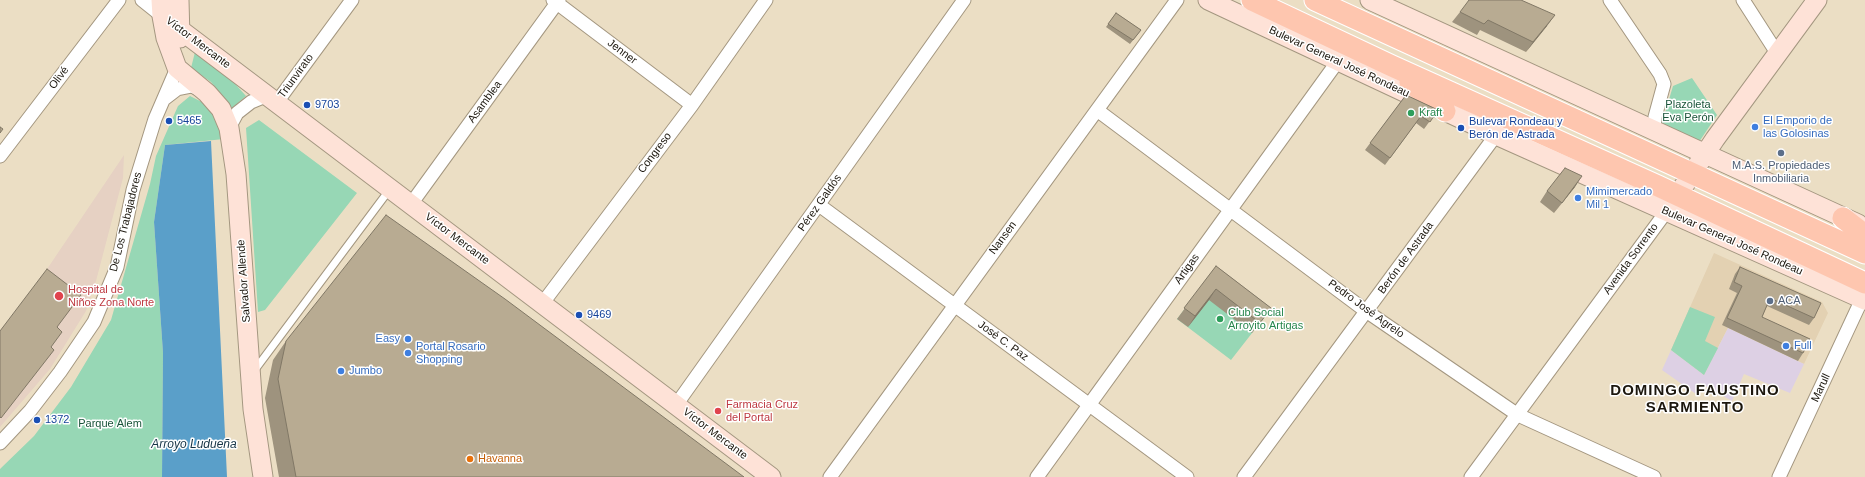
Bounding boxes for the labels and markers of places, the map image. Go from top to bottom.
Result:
place label: 9703 [315,98,339,112]
marker: 9703 [302,100,312,110]
place label: Kraft [1419,106,1442,120]
marker: Kraft [1406,108,1416,118]
place label: 5465 [177,114,201,128]
place label: El Emporio de las Golosinas [1763,114,1832,140]
place label: Bulevar Rondeau y Berón de Astrada [1469,115,1563,141]
marker: 5465 [164,116,174,126]
marker: El Emporio de las Golosinas [1750,122,1760,132]
marker: Bulevar Rondeau y Berón de Astrada [1456,123,1466,133]
marker: M.A.S. Propiedades Inmobiliaria [1776,148,1786,158]
place label: M.A.S. Propiedades Inmobiliaria [1732,159,1830,185]
place label: Mimimercado Mil 1 [1586,185,1652,211]
marker: Mimimercado Mil 1 [1573,193,1583,203]
place label: Hospital de Niños Zona Norte [68,283,154,309]
marker: Hospital de Niños Zona Norte [53,290,65,302]
place label: ACA [1778,294,1801,308]
marker: ACA [1765,296,1775,306]
place label: Club Social Arroyito Artigas [1228,306,1303,332]
place label: 9469 [587,308,611,322]
marker: 9469 [574,310,584,320]
marker: Club Social Arroyito Artigas [1215,314,1225,324]
place label: Easy [376,332,400,346]
marker: Easy [403,334,413,344]
place label: Full [1794,339,1812,353]
place label: Portal Rosario Shopping [416,340,486,366]
marker: Full [1781,341,1791,351]
marker: Portal Rosario Shopping [403,348,413,358]
place label: Jumbo [349,364,382,378]
marker: Jumbo [336,366,346,376]
place label: Farmacia Cruz del Portal [726,398,798,424]
marker: Farmacia Cruz del Portal [713,406,723,416]
place label: 1372 [45,413,69,427]
marker: 1372 [32,415,42,425]
place label: Havanna [478,452,522,466]
marker: Havanna [465,454,475,464]

